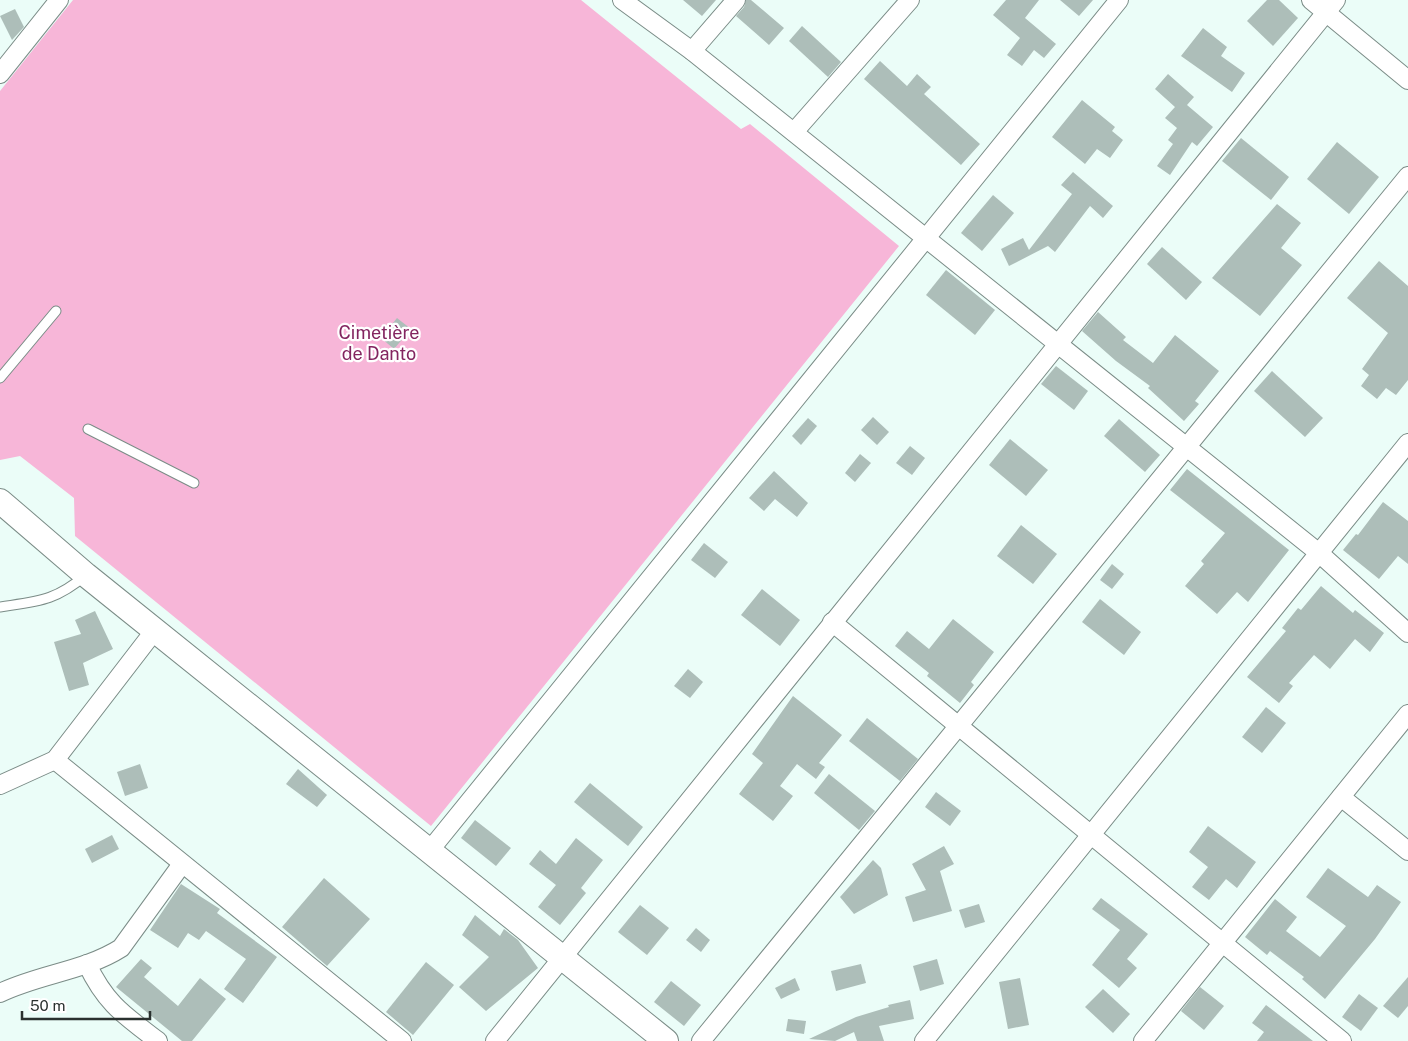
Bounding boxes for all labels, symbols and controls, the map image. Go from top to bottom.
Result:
park label: Cimetière de Danto [338,322,420,364]
scale bar [22,988,150,1020]
text: 50 m [30,997,65,1014]

